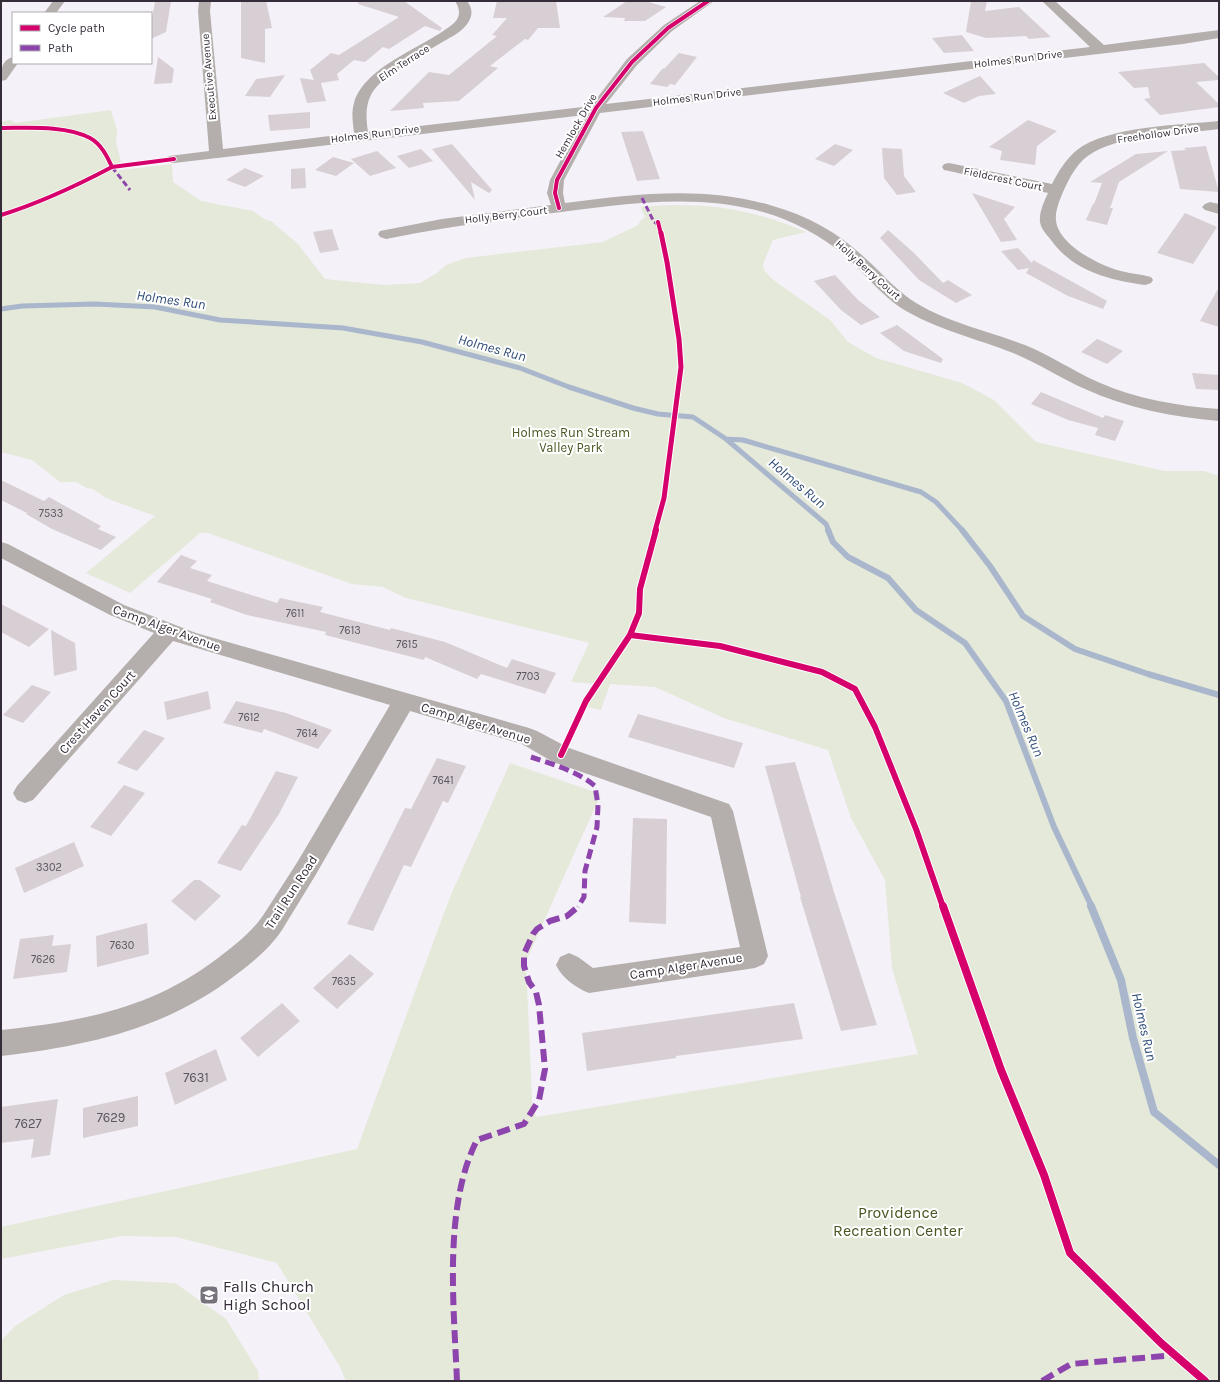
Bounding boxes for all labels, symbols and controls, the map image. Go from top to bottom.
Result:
legend [12,12,152,64]
text: Cycle path [48,21,105,35]
street label: Executive Avenue [199,33,219,121]
text: Path [48,41,73,55]
street label: Elm Terrace [376,42,432,84]
street label: Holmes Run Drive [973,47,1063,71]
street label: Holmes Run Drive [652,85,742,109]
street label: Hemlock Drive [552,91,600,161]
street label: Holmes Run Drive [330,122,420,146]
street label: Freehollow Drive [1116,122,1200,146]
street label: Fieldcrest Court [963,164,1043,194]
street label: Holly Berry Court [464,203,548,227]
street label: Holly Berry Court [833,237,903,303]
water label: Holmes Run [135,287,207,313]
water label: Holmes Run [456,331,528,365]
park label: Holmes Run Stream Valley Park [512,425,630,455]
water label: Holmes Run [765,454,829,512]
house number: 7533 [39,507,63,520]
street label: Camp Alger Avenue [111,602,223,655]
house number: 7611 [286,607,304,620]
house number: 7613 [339,624,361,637]
house number: 7615 [396,638,418,651]
street label: Crest Haven Court [56,667,138,757]
house number: 7703 [516,670,540,683]
water label: Holmes Run [1005,689,1047,759]
street label: Camp Alger Avenue [419,699,533,747]
house number: 7612 [238,711,260,724]
house number: 7614 [296,727,318,740]
house number: 7641 [432,774,454,787]
street label: Trail Run Road [262,852,320,932]
house number: 3302 [36,861,62,874]
house number: 7630 [110,939,134,952]
street label: Camp Alger Avenue [629,950,744,982]
house number: 7626 [31,953,55,966]
house number: 7635 [332,975,356,988]
water label: Holmes Run [1128,991,1160,1063]
house number: 7631 [183,1070,209,1085]
house number: 7629 [97,1110,125,1125]
house number: 7627 [14,1116,42,1131]
park label: Providence Recreation Center [833,1203,963,1240]
place label: Falls Church High School [223,1277,314,1314]
school or university icon: Falls Church High School [198,1284,220,1306]

